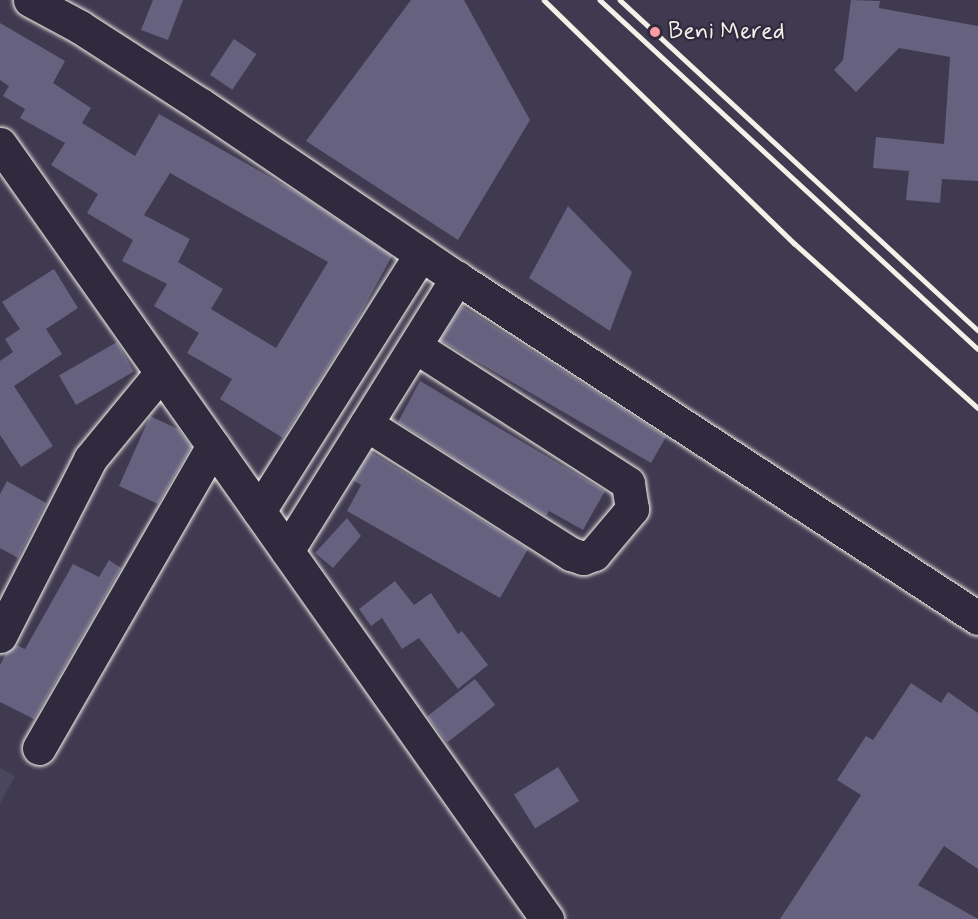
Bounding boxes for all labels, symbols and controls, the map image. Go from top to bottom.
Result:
place label: Beni Mered [668,18,787,46]
marker: Beni Mered [646,23,664,41]

